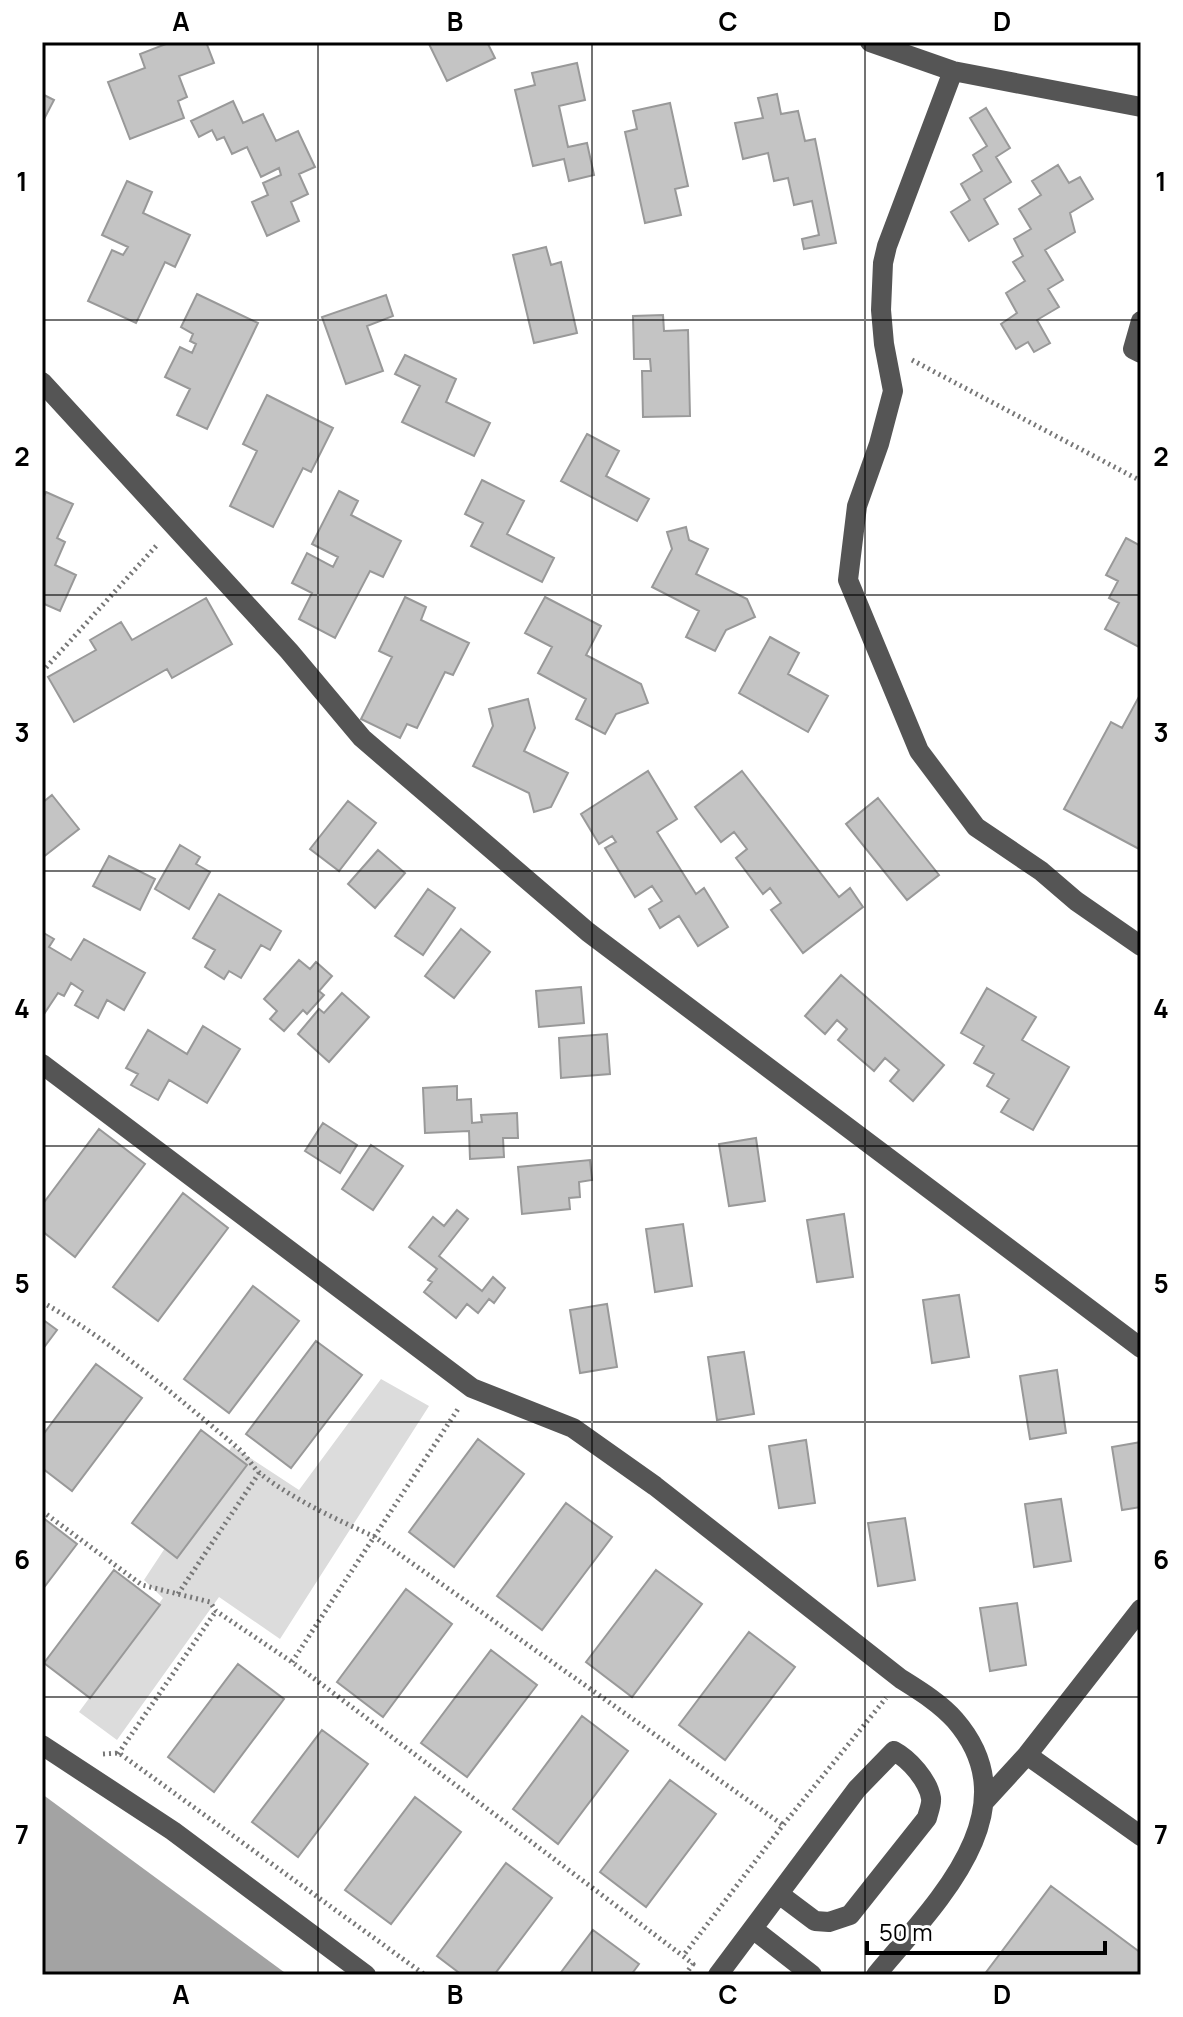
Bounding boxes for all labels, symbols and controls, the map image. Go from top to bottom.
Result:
text: A [172,3,190,39]
text: B [447,3,463,39]
text: C [718,3,738,39]
text: D [993,3,1011,39]
text: 1 [16,163,28,199]
text: 1 [1155,163,1167,199]
text: 2 [14,438,30,474]
text: 2 [1153,438,1169,474]
text: 3 [14,714,30,750]
text: 3 [1153,714,1169,750]
text: 4 [14,990,30,1026]
text: 4 [1153,990,1169,1026]
text: 5 [14,1265,30,1301]
text: 5 [1153,1265,1169,1301]
text: 6 [14,1541,30,1577]
text: 6 [1153,1541,1169,1577]
text: 7 [15,1816,29,1852]
text: 7 [1154,1816,1168,1852]
scale bar [867,1905,1105,1955]
text: 50 m [879,1915,933,1948]
text: A [172,1976,190,2012]
text: B [447,1976,463,2012]
text: C [718,1976,738,2012]
text: D [993,1976,1011,2012]

